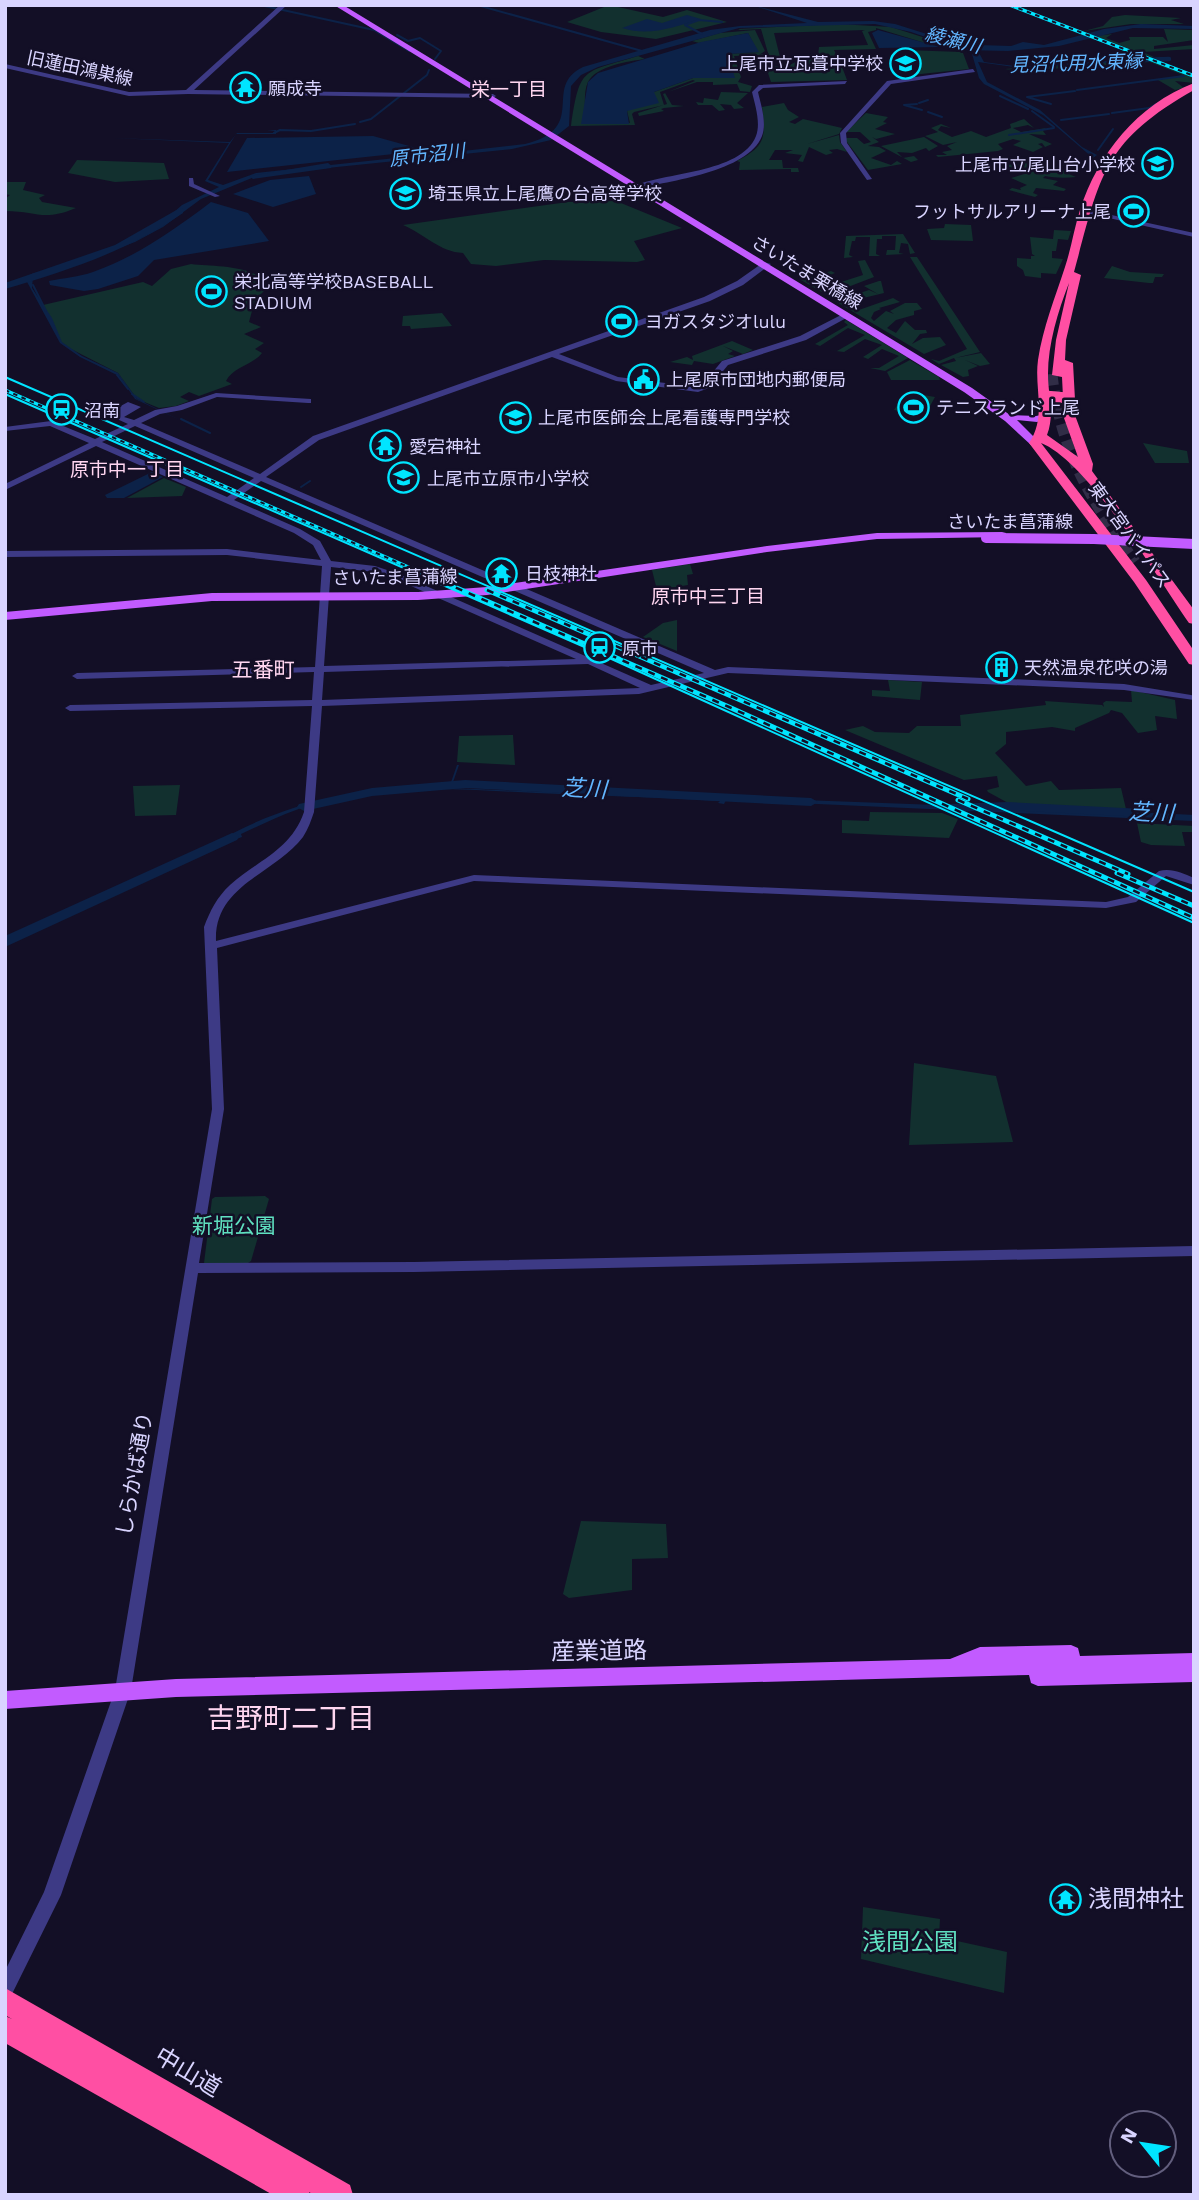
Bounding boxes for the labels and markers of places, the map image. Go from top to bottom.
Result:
school or university icon: 上尾市立瓦葺中学校 [889,46,923,80]
place label: 上尾市立瓦葺中学校 [721,53,883,74]
temple icon: 願成寺 [228,71,262,105]
place label: 願成寺 [268,78,322,99]
school or university icon: 上尾市立尾山台小学校 [1141,147,1175,181]
place label: 上尾市立尾山台小学校 [955,154,1135,175]
school or university icon: 埼玉県立上尾鷹の台高等学校 [388,176,422,210]
place label: 埼玉県立上尾鷹の台高等学校 [428,183,662,204]
sports icon: フットサルアリーナ上尾 [1117,194,1151,228]
place label: フットサルアリーナ上尾 [913,201,1111,222]
place label: 栄北高等学校BASEBALL STADIUM [234,271,434,313]
sports icon: 栄北高等学校BASEBALL STADIUM [194,274,228,308]
sports icon: ヨガスタジオlulu [605,304,639,338]
place label: ヨガスタジオlulu [645,311,786,332]
public building icon: 上尾原市団地内郵便局 [626,362,660,396]
place label: 上尾原市団地内郵便局 [666,369,846,390]
sports icon: テニスランド上尾 [896,390,930,424]
station icon: 沼南 [44,393,78,427]
place label: テニスランド上尾 [936,397,1080,418]
place label: 沼南 [84,400,120,421]
school or university icon: 上尾市医師会上尾看護専門学校 [498,400,532,434]
place label: 上尾市医師会上尾看護専門学校 [538,407,790,428]
temple icon: 愛宕神社 [369,429,403,463]
place label: 愛宕神社 [409,436,481,457]
school or university icon: 上尾市立原市小学校 [387,461,421,495]
place label: 上尾市立原市小学校 [427,468,589,489]
temple icon: 日枝神社 [485,556,519,590]
place label: 日枝神社 [525,563,597,584]
station icon: 原市 [582,631,616,665]
place label: 原市 [622,638,658,659]
building icon: 天然温泉花咲の湯 [984,650,1018,684]
place label: 天然温泉花咲の湯 [1024,657,1168,678]
temple icon: 浅間神社 [1048,1882,1082,1916]
place label: 浅間神社 [1088,1885,1184,1913]

